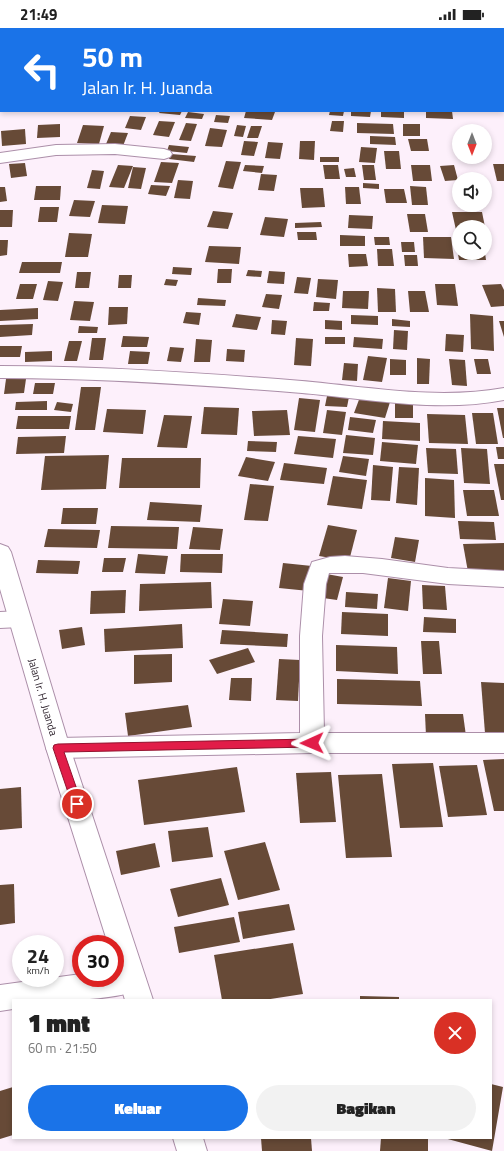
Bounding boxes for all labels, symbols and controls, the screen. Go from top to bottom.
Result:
text: 21:49 [20,3,57,26]
text: 50 m [82,35,143,78]
icon: left [16,44,68,96]
text: Jalan Ir. H. Juanda [82,74,213,101]
north arrow [452,124,492,164]
map controls [452,124,492,260]
button: sound [452,172,492,212]
button: search [452,220,492,260]
street label: Jalan Ir. H. Juanda [24,656,62,738]
position arrow [291,722,333,764]
pin [60,787,94,821]
icon: arrive [66,793,88,815]
speed limit sign: 30 [72,935,124,987]
text: 24 [27,940,49,971]
text: km/h [27,963,49,978]
text: 1 mnt [28,1005,90,1041]
button: close [434,1012,476,1054]
text: 60 m · 21:50 [28,1038,97,1058]
button: Keluar [28,1085,248,1131]
button: Bagikan [256,1085,476,1131]

